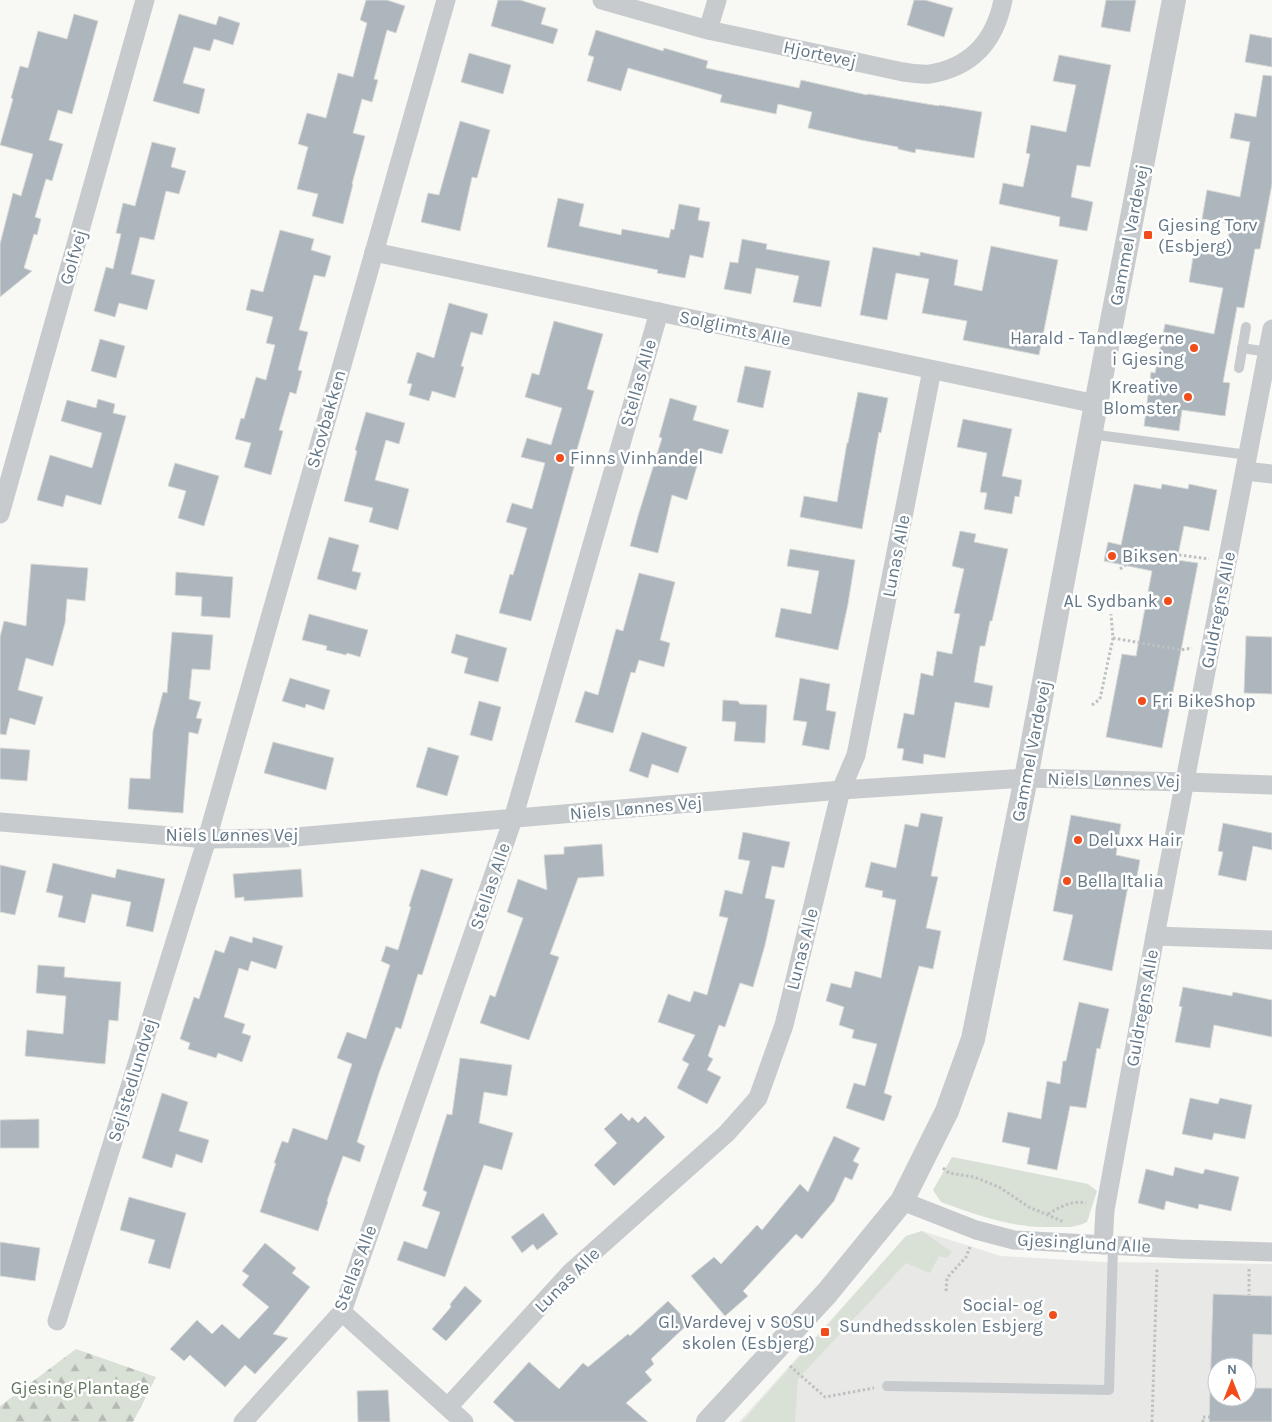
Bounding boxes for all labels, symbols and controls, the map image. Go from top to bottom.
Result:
street label: Hjortevej [782,36,858,72]
street label: Gammel Vardevej [1105,162,1153,308]
place label: Gjesing Torv (Esbjerg) [1158,214,1258,257]
street label: Golfvej [55,227,91,287]
marker: Gjesing Torv (Esbjerg) [1142,229,1154,241]
street label: Solglimts Alle [677,305,793,351]
place label: Harald - Tandlægerne i Gjesing [1010,327,1184,370]
street label: Stellas Alle [615,337,661,429]
marker: Harald - Tandlægerne i Gjesing [1188,342,1200,354]
street label: Skovbakken [302,367,350,471]
place label: Kreative Blomster [1103,376,1178,419]
marker: Kreative Blomster [1182,391,1194,403]
place label: Finns Vinhandel [570,447,703,469]
marker: Finns Vinhandel [554,452,566,464]
street label: Lunas Alle [877,513,915,599]
place label: Biksen [1122,545,1178,567]
marker: Biksen [1106,550,1118,562]
street label: Guldregns Alle [1196,550,1240,670]
place label: AL Sydbank [1063,590,1158,612]
marker: AL Sydbank [1162,595,1174,607]
street label: Gammel Vardevej [1007,678,1055,824]
place label: Fri BikeShop [1152,690,1256,712]
marker: Fri BikeShop [1136,695,1148,707]
street label: Niels Lønnes Vej [1047,768,1181,792]
street label: Niels Lønnes Vej [569,791,703,825]
street label: Niels Lønnes Vej [165,824,299,846]
place label: Deluxx Hair [1088,829,1182,851]
marker: Deluxx Hair [1072,834,1084,846]
street label: Stellas Alle [465,840,515,932]
place label: Bella Italia [1077,870,1164,892]
marker: Bella Italia [1061,875,1073,887]
street label: Lunas Alle [781,906,823,992]
street label: Guldregns Alle [1121,948,1163,1068]
street label: Sejlstedlundvej [103,1015,161,1145]
street label: Stellas Alle [329,1222,381,1314]
street label: Gjesinglund Alle [1017,1229,1151,1257]
street label: Lunas Alle [530,1243,604,1317]
place label: Social- og Sundhedsskolen Esbjerg [839,1294,1043,1337]
marker: Social- og Sundhedsskolen Esbjerg [1047,1309,1059,1321]
place label: Gl. Vardevej v SOSU skolen (Esbjerg) [658,1311,815,1354]
marker: Gl. Vardevej v SOSU skolen (Esbjerg) [819,1326,831,1338]
north arrow [1207,1357,1257,1407]
text: N [1227,1361,1237,1378]
park label: Gjesing Plantage [11,1377,149,1399]

